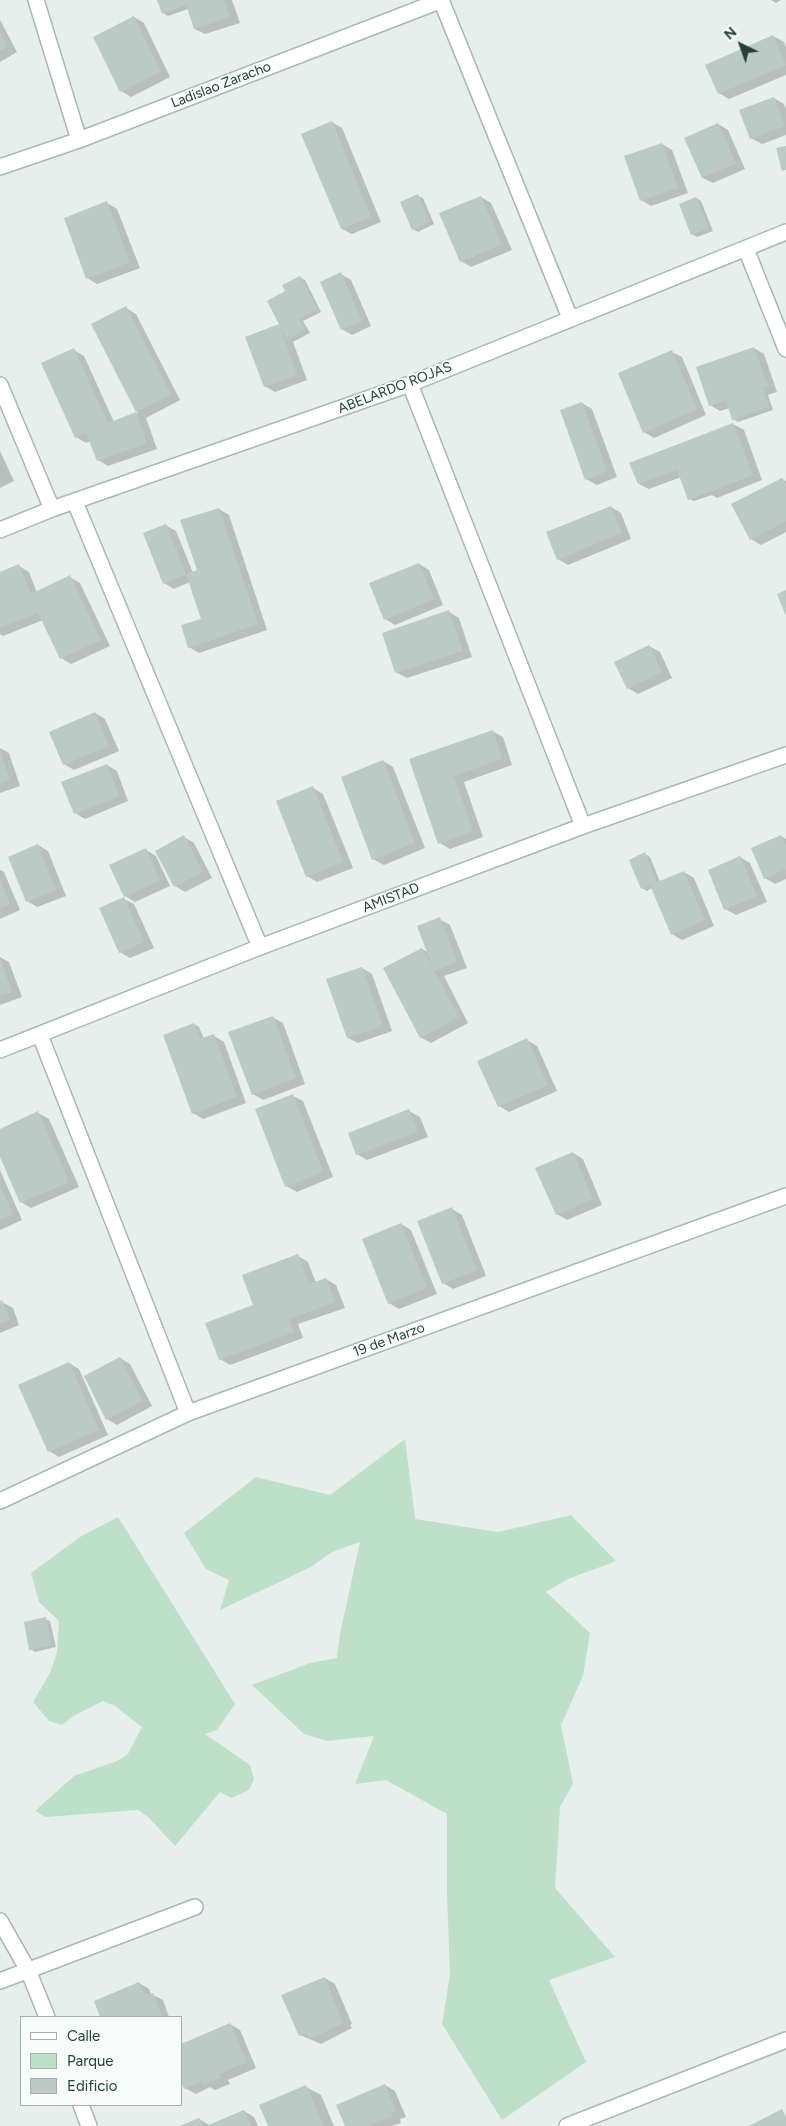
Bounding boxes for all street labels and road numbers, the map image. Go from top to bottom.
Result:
street label: Ladislao Zaracho [169,58,273,112]
street label: ABELARDO ROJAS [336,359,454,417]
street label: AMISTAD [360,879,422,917]
street label: 19 de Marzo [351,1319,427,1361]

